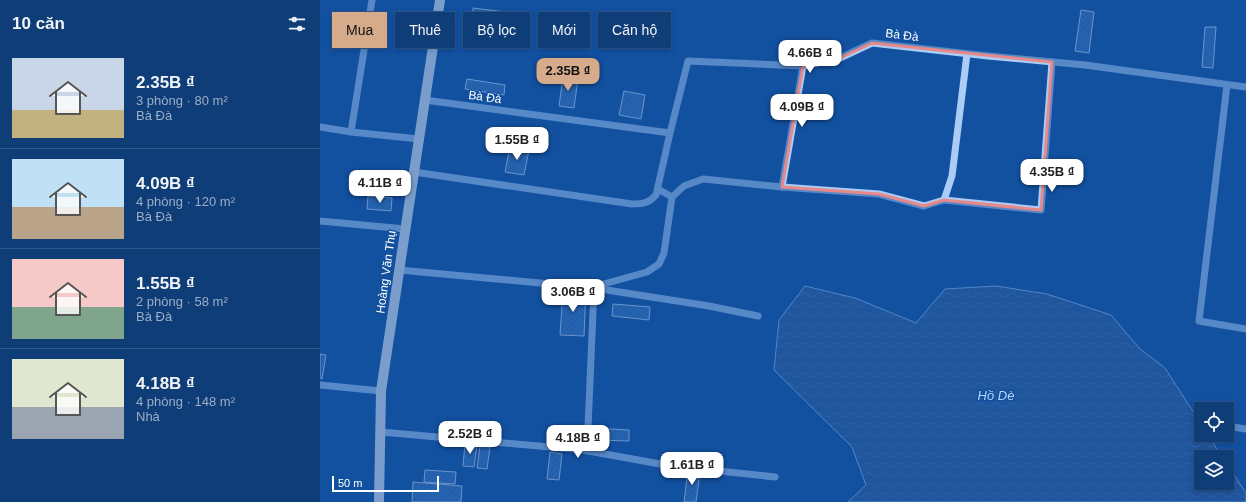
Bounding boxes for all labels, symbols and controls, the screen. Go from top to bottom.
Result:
chip: Mua [332,12,387,48]
chip: Thuê [395,12,455,48]
chip: Bộ lọc [463,12,530,48]
chip: Mới [538,12,590,48]
chip: Căn hộ [598,12,671,48]
icon: filters [286,13,308,35]
text: 10 căn [12,14,65,33]
street label: Bà Đà [885,26,920,44]
pin: 4.66B ₫ [773,40,847,74]
text: 4.66B ₫ [788,45,832,60]
pin: 2.35B ₫ [531,58,605,92]
text: 2.35B ₫ [546,63,590,78]
text: 2.35B ₫ [136,73,195,92]
icon: home [44,74,92,122]
street label: Bà Đà [468,88,503,106]
text: 3 phòng · 80 m² [136,93,228,108]
pin: 4.09B ₫ [765,94,839,128]
text: 4.09B ₫ [780,99,824,114]
text: Bà Đà [136,108,172,123]
pin: 1.55B ₫ [480,127,554,161]
text: 1.55B ₫ [495,132,539,147]
pin: 4.35B ₫ [1015,159,1089,193]
text: 4.35B ₫ [1030,164,1074,179]
pin: 4.11B ₫ [343,170,417,204]
text: 4.09B ₫ [136,174,195,193]
icon: home [44,175,92,223]
text: 4.11B ₫ [358,175,402,190]
text: 4 phòng · 120 m² [136,194,235,209]
text: Bà Đà [136,209,172,224]
street label: Hoàng Văn Thụ [373,230,399,314]
text: 1.55B ₫ [136,274,195,293]
icon: home [44,275,92,323]
pin: 3.06B ₫ [536,279,610,313]
text: 3.06B ₫ [551,284,595,299]
text: 2 phòng · 58 m² [136,294,228,309]
text: Bà Đà [136,309,172,324]
text: 4.18B ₫ [136,374,195,393]
icon: home [44,375,92,423]
water label: Hồ Dè [978,388,1014,403]
text: 4 phòng · 148 m² [136,394,235,409]
map controls [1194,402,1234,490]
button: locate [1194,402,1234,442]
text: Nhà [136,409,160,424]
pin: 2.52B ₫ [433,421,507,455]
pin: 4.18B ₫ [541,425,615,459]
text: 2.52B ₫ [448,426,492,441]
text: 4.18B ₫ [556,430,600,445]
button: layers [1194,450,1234,490]
pin: 1.61B ₫ [655,452,729,486]
text: 1.61B ₫ [670,457,714,472]
scale bar [332,474,439,493]
text: 50 m [338,477,362,489]

